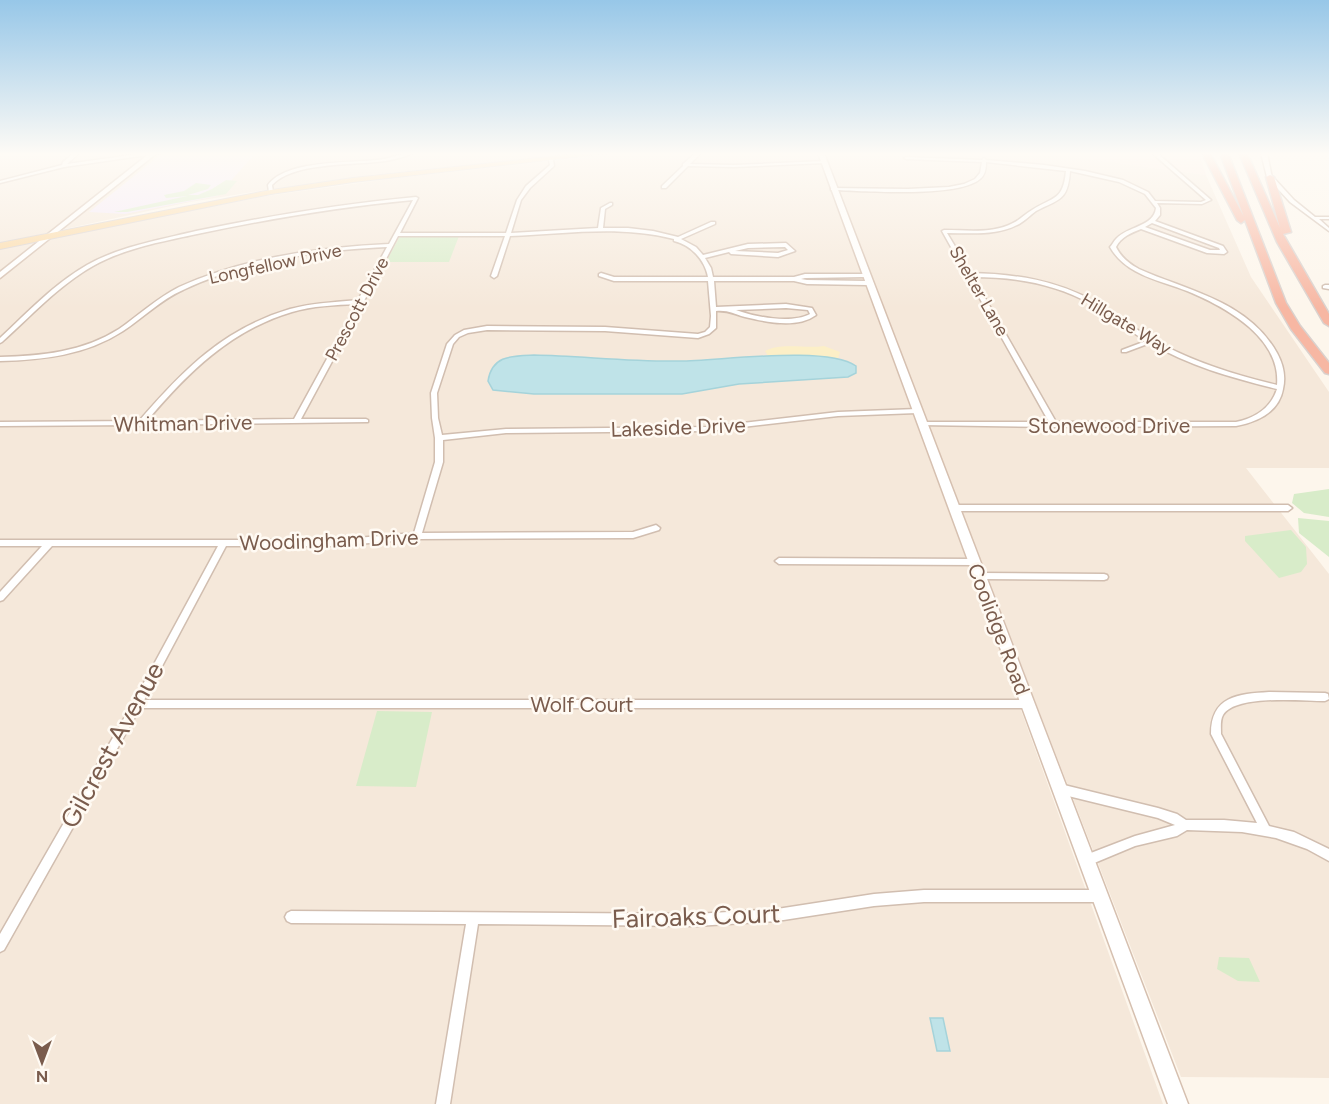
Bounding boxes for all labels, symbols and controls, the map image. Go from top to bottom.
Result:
street label: Longfellow Drive [207,239,344,289]
street label: Shelter Lane [944,242,1014,340]
street label: Prescott Drive [320,253,394,365]
street label: Hillgate Way [1077,288,1176,360]
street label: Whitman Drive [113,409,253,437]
street label: Lakeside Drive [610,412,746,442]
street label: Stonewood Drive [1028,413,1190,438]
street label: Woodingham Drive [239,524,419,556]
street label: Coolidge Road [962,560,1036,698]
street label: Gilcrest Avenue [53,656,171,834]
street label: Wolf Court [530,692,634,717]
street label: Fairoaks Court [611,897,781,935]
north arrow [12,1032,72,1092]
text: N [36,1067,48,1086]

